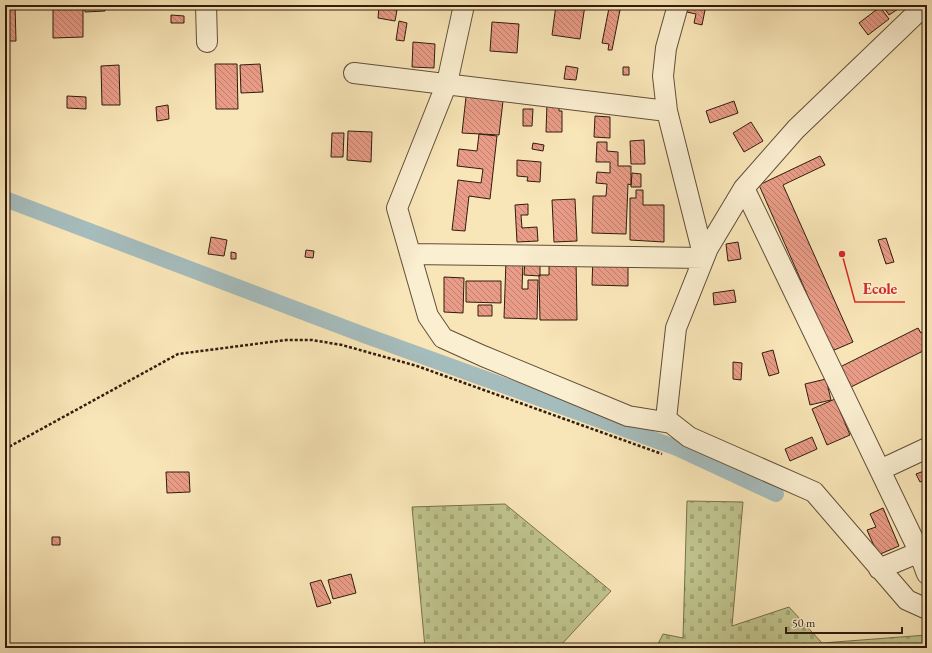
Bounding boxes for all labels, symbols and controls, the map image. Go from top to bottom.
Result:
callout: Ecole [855,274,905,302]
text: Ecole [863,278,898,299]
scale bar [786,609,902,635]
text: 50 m [792,615,816,631]

